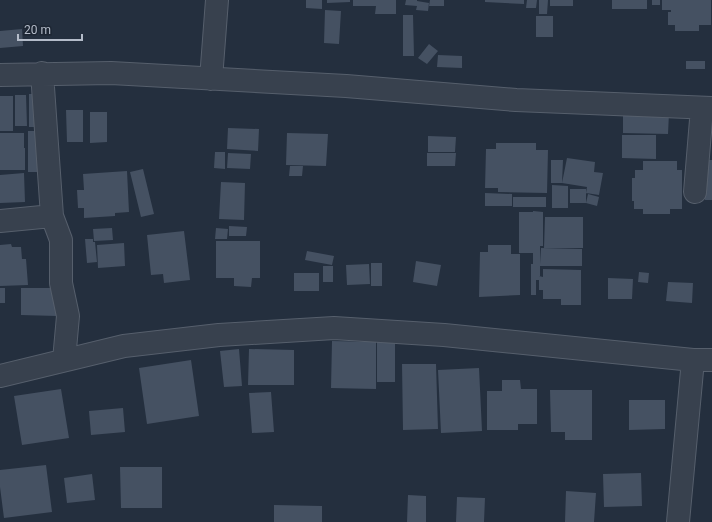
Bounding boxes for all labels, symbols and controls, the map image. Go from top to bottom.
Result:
scale bar [18,16,82,42]
text: 20 m [24,23,51,37]

